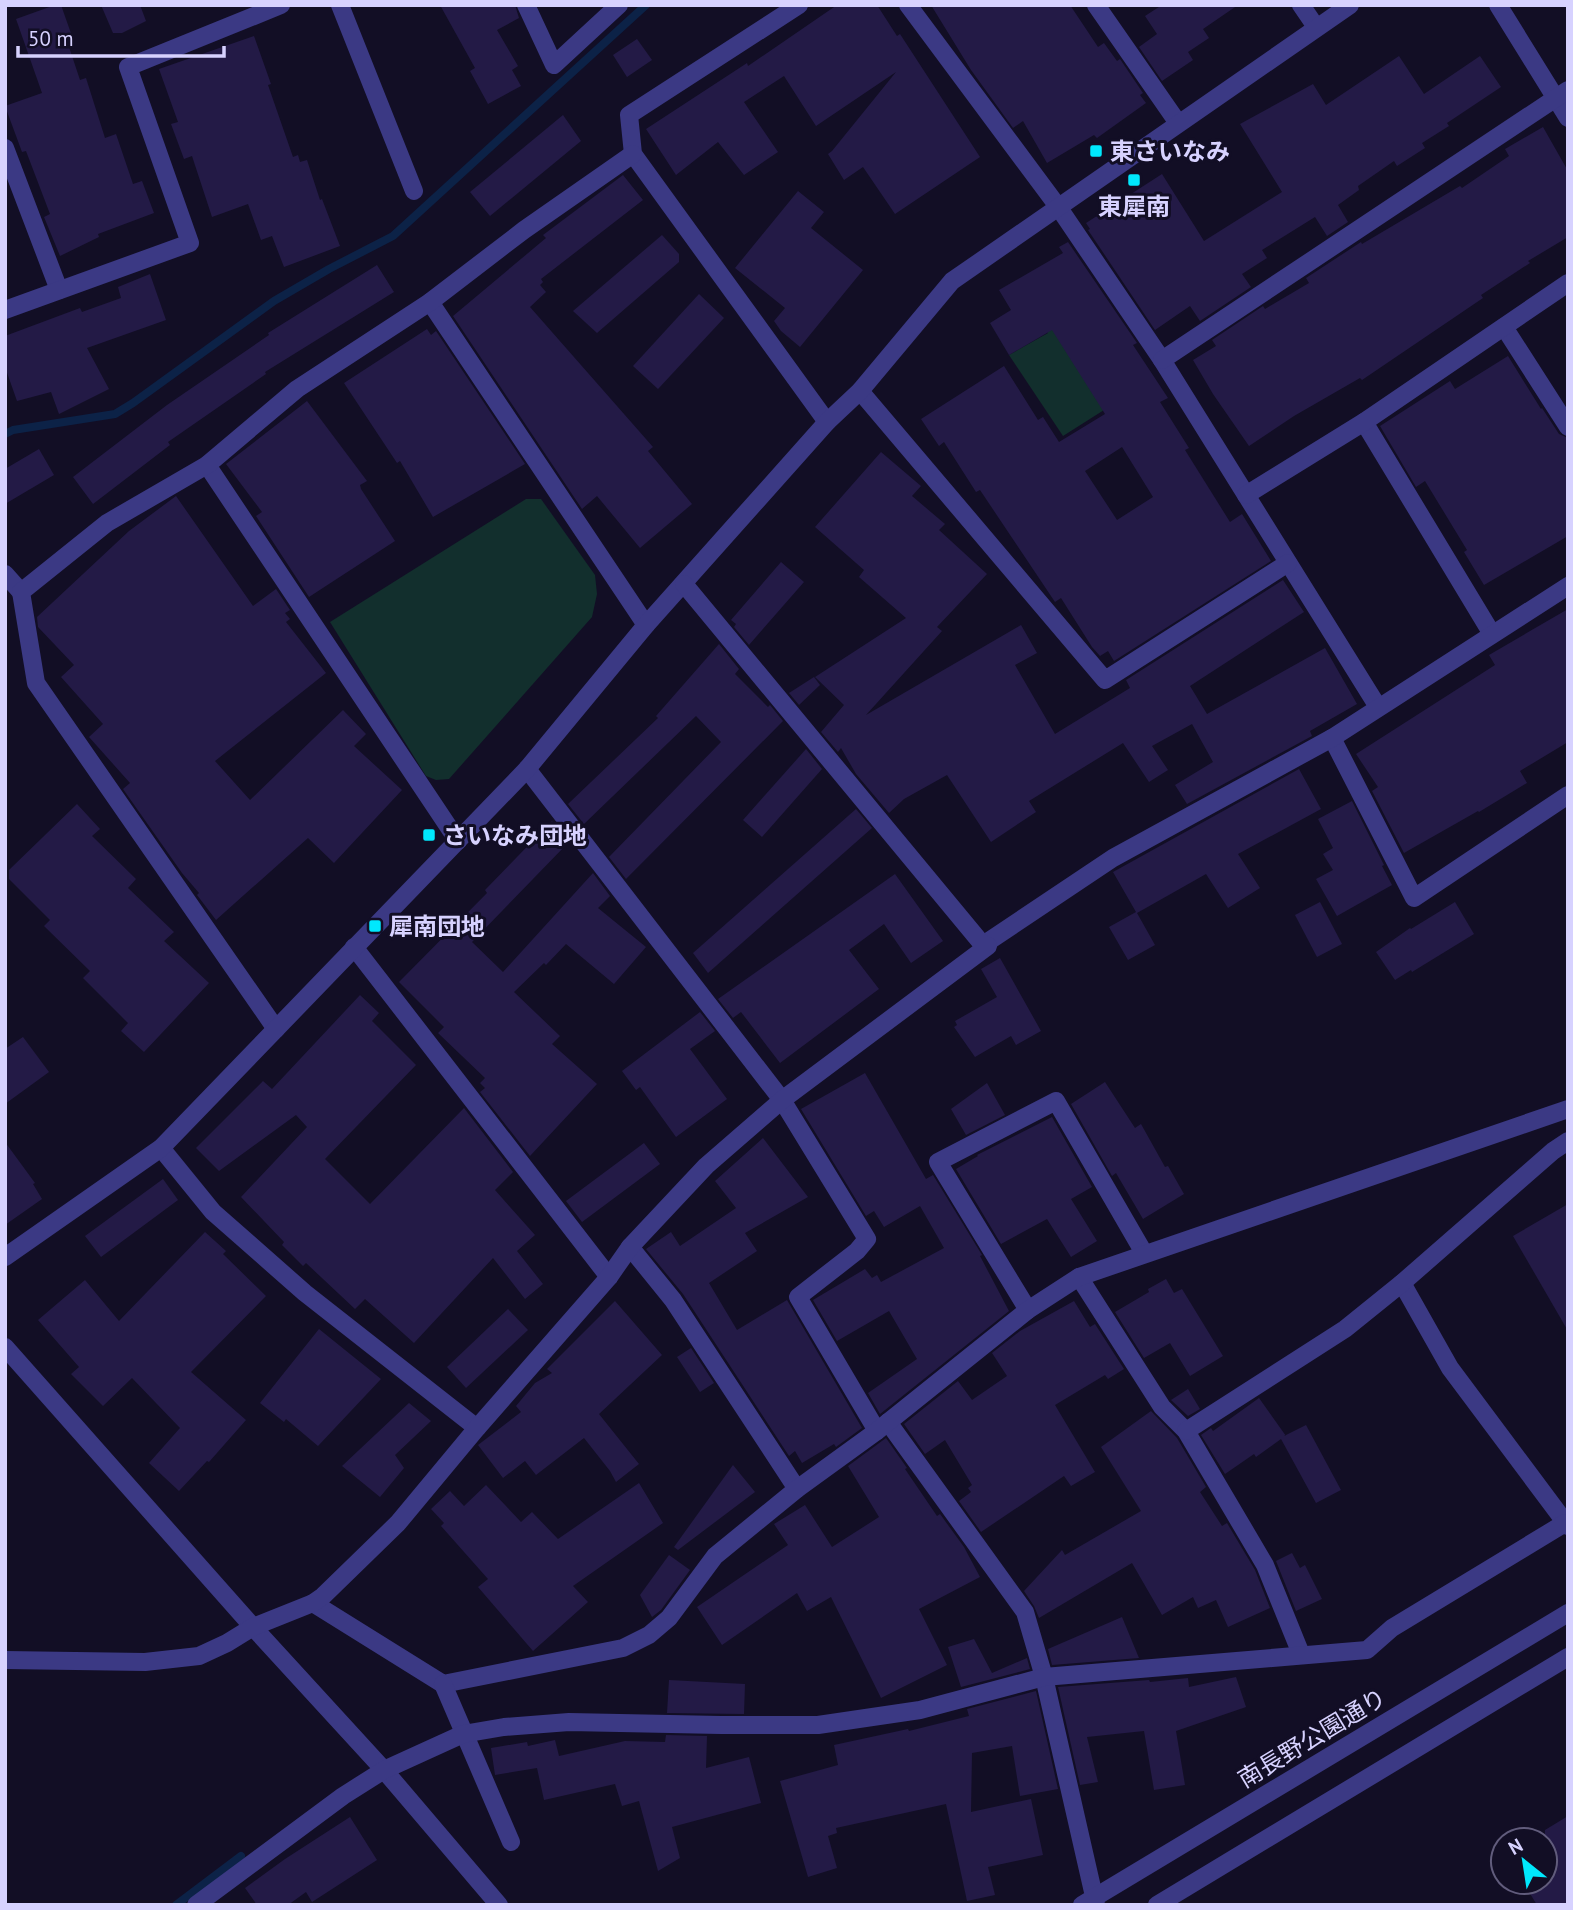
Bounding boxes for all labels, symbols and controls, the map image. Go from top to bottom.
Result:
scale bar [18,14,224,58]
text: 50 m [28,25,74,52]
place label: 東さいなみ [1110,136,1230,167]
marker: 東さいなみ [1088,143,1104,159]
marker: 東犀南 [1126,172,1142,188]
place label: 東犀南 [1098,191,1170,222]
place label: さいなみ団地 [443,820,587,851]
marker: さいなみ団地 [421,827,437,843]
place label: 犀南団地 [389,911,485,942]
marker: 犀南団地 [367,918,383,934]
street label: 南長野公園通り [1232,1681,1392,1795]
north arrow [1489,1826,1559,1896]
text: N [1504,1833,1527,1860]

